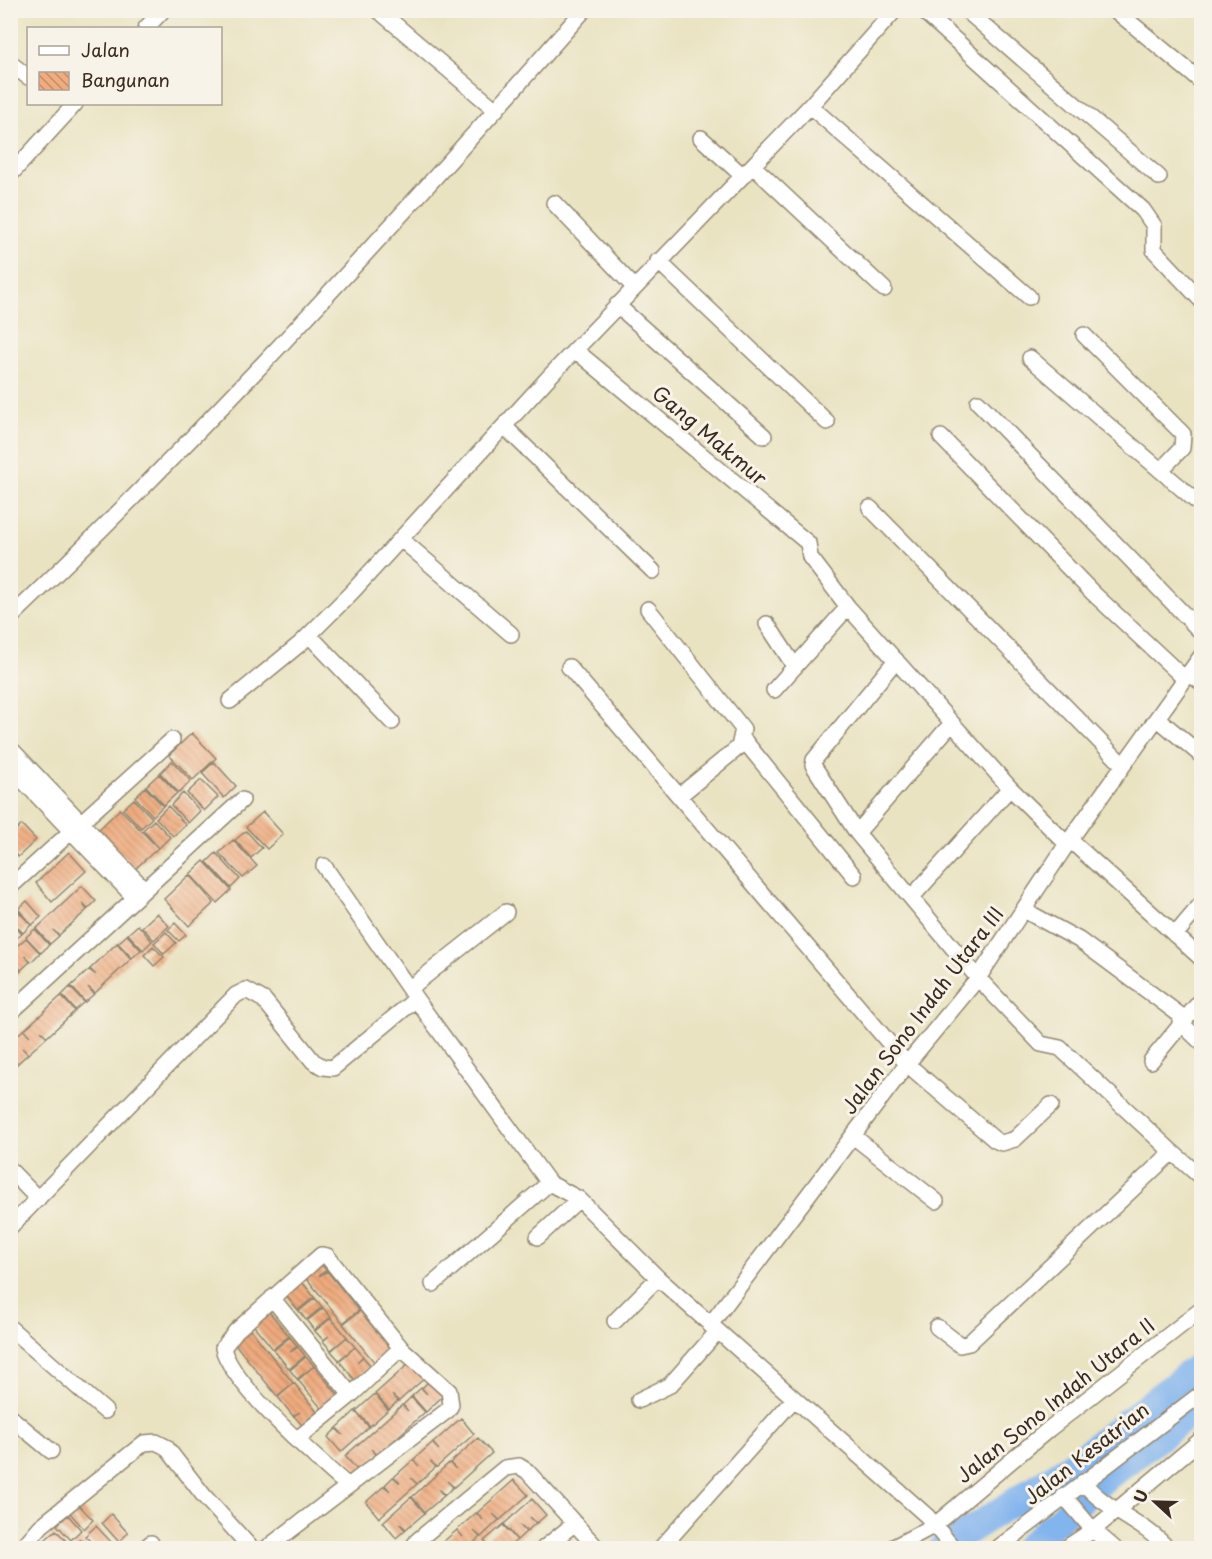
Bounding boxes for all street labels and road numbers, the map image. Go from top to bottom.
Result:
street label: Gang Makmur [646,378,774,492]
street label: Jalan Sono Indah Utara III [834,900,1010,1120]
street label: Jalan Sono Indah Utara II [949,1310,1161,1490]
street label: Jalan Kesatrian [1017,1394,1155,1512]

